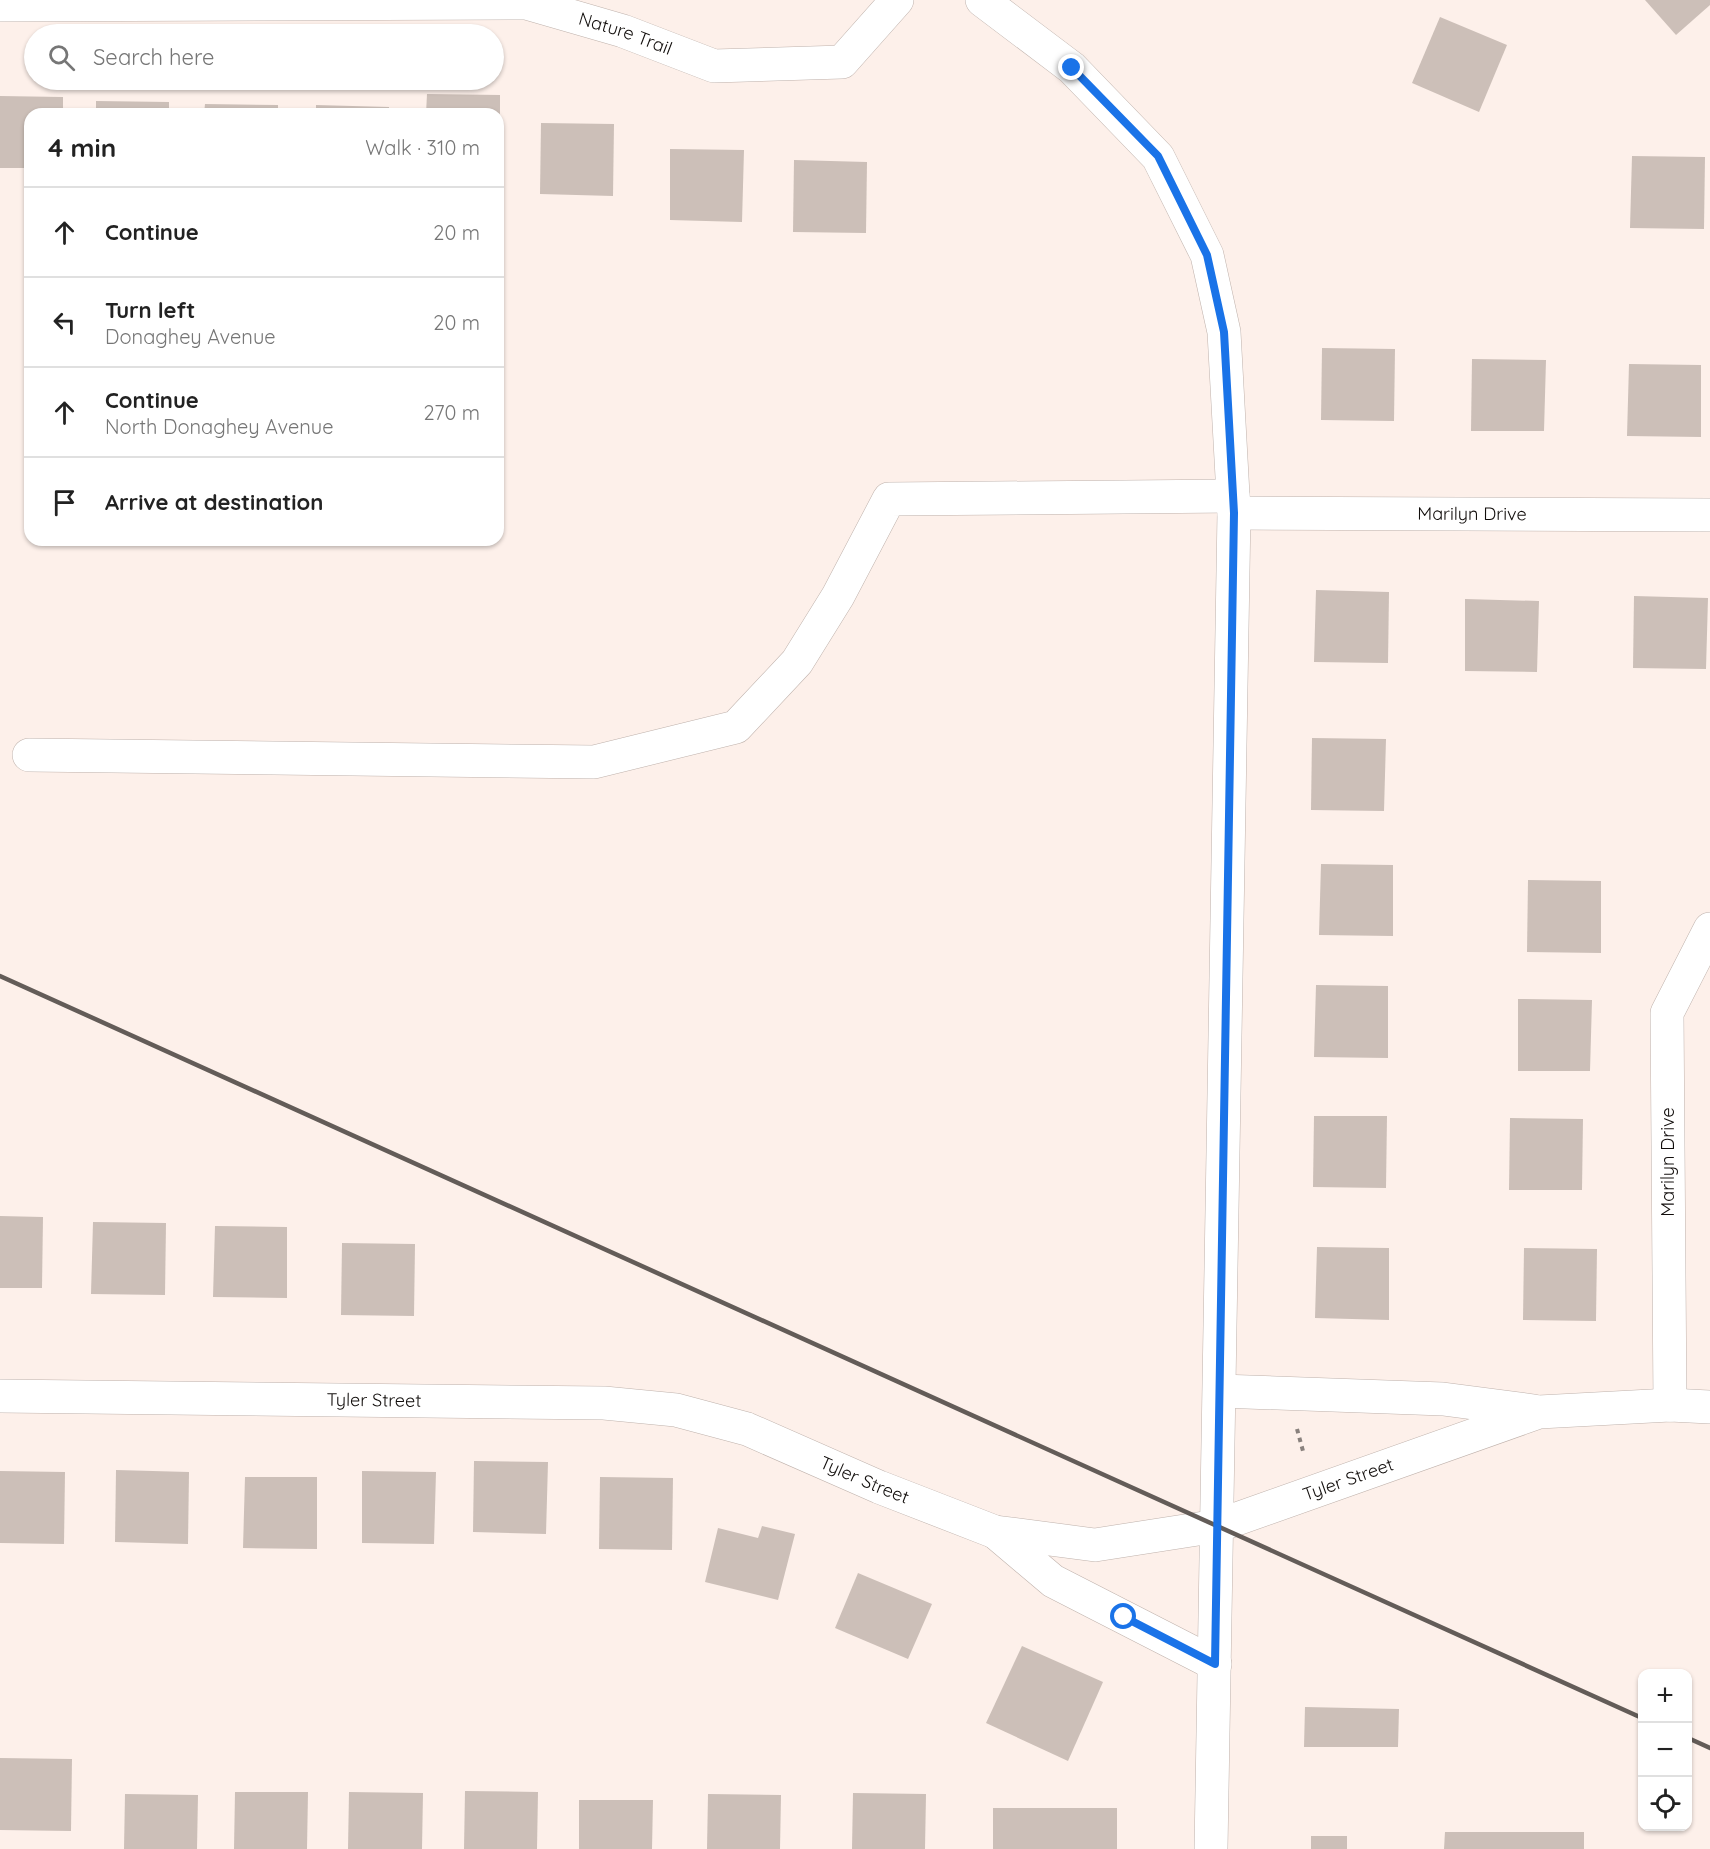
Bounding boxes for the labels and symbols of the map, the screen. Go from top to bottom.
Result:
street label: Nature Trail [576,7,676,60]
route end [1058,54,1084,80]
street label: Marilyn Drive [1417,502,1527,525]
street label: Marilyn Drive [1656,1107,1679,1217]
street label: Tyler Street [327,1388,421,1412]
street label: Tyler Street [817,1451,913,1509]
street label: Tyler Street [1300,1452,1397,1506]
route start [1110,1603,1136,1629]

